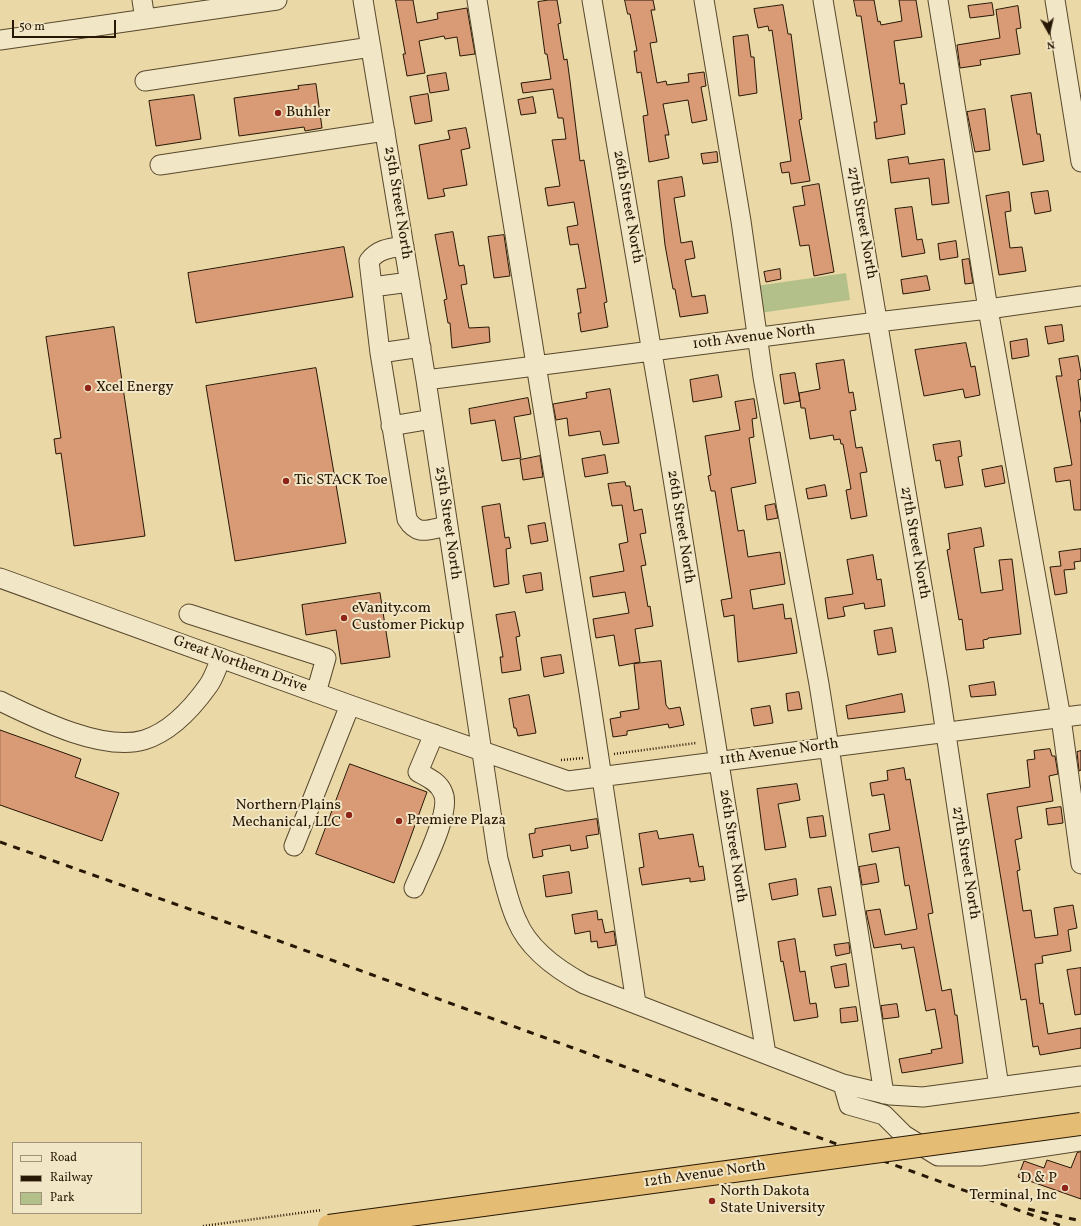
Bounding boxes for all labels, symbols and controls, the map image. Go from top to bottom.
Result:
scale bar [14,12,118,38]
north arrow [1029,12,1069,52]
text: 50 m [19,19,45,35]
text: N [1046,36,1056,52]
place label: Buhler [286,104,331,122]
marker: Buhler [273,108,283,118]
street label: 25th Street North [379,145,415,261]
street label: 26th Street North [608,149,646,265]
street label: 27th Street North [842,165,880,281]
street label: 10th Avenue North [692,322,816,354]
place label: Xcel Energy [96,379,174,397]
marker: Xcel Energy [83,383,93,393]
street label: 25th Street North [430,465,464,581]
street label: 26th Street North [662,469,698,585]
place label: Tic STACK Toe [294,472,388,490]
marker: Tic STACK Toe [281,476,291,486]
street label: 27th Street North [895,485,933,601]
place label: eVanity.com Customer Pickup [352,600,464,635]
marker: eVanity.com Customer Pickup [339,613,349,623]
street label: Great Northern Drive [170,632,310,698]
street label: 11th Avenue North [718,736,840,770]
street label: 26th Street North [714,788,750,904]
place label: Northern Plains Mechanical, LLC [232,797,341,832]
street label: 27th Street North [947,805,983,921]
marker: Northern Plains Mechanical, LLC [344,810,354,820]
place label: Premiere Plaza [407,812,506,830]
marker: Premiere Plaza [394,816,404,826]
legend [12,1142,142,1214]
text: Road [50,1150,77,1166]
street label: 12th Avenue North [643,1158,767,1192]
text: Railway [50,1170,93,1186]
place label: D & P Terminal, Inc [969,1170,1057,1205]
place label: North Dakota State University [720,1183,825,1218]
marker: D & P Terminal, Inc [1060,1183,1070,1193]
text: Park [50,1190,75,1206]
marker: North Dakota State University [707,1196,717,1206]

